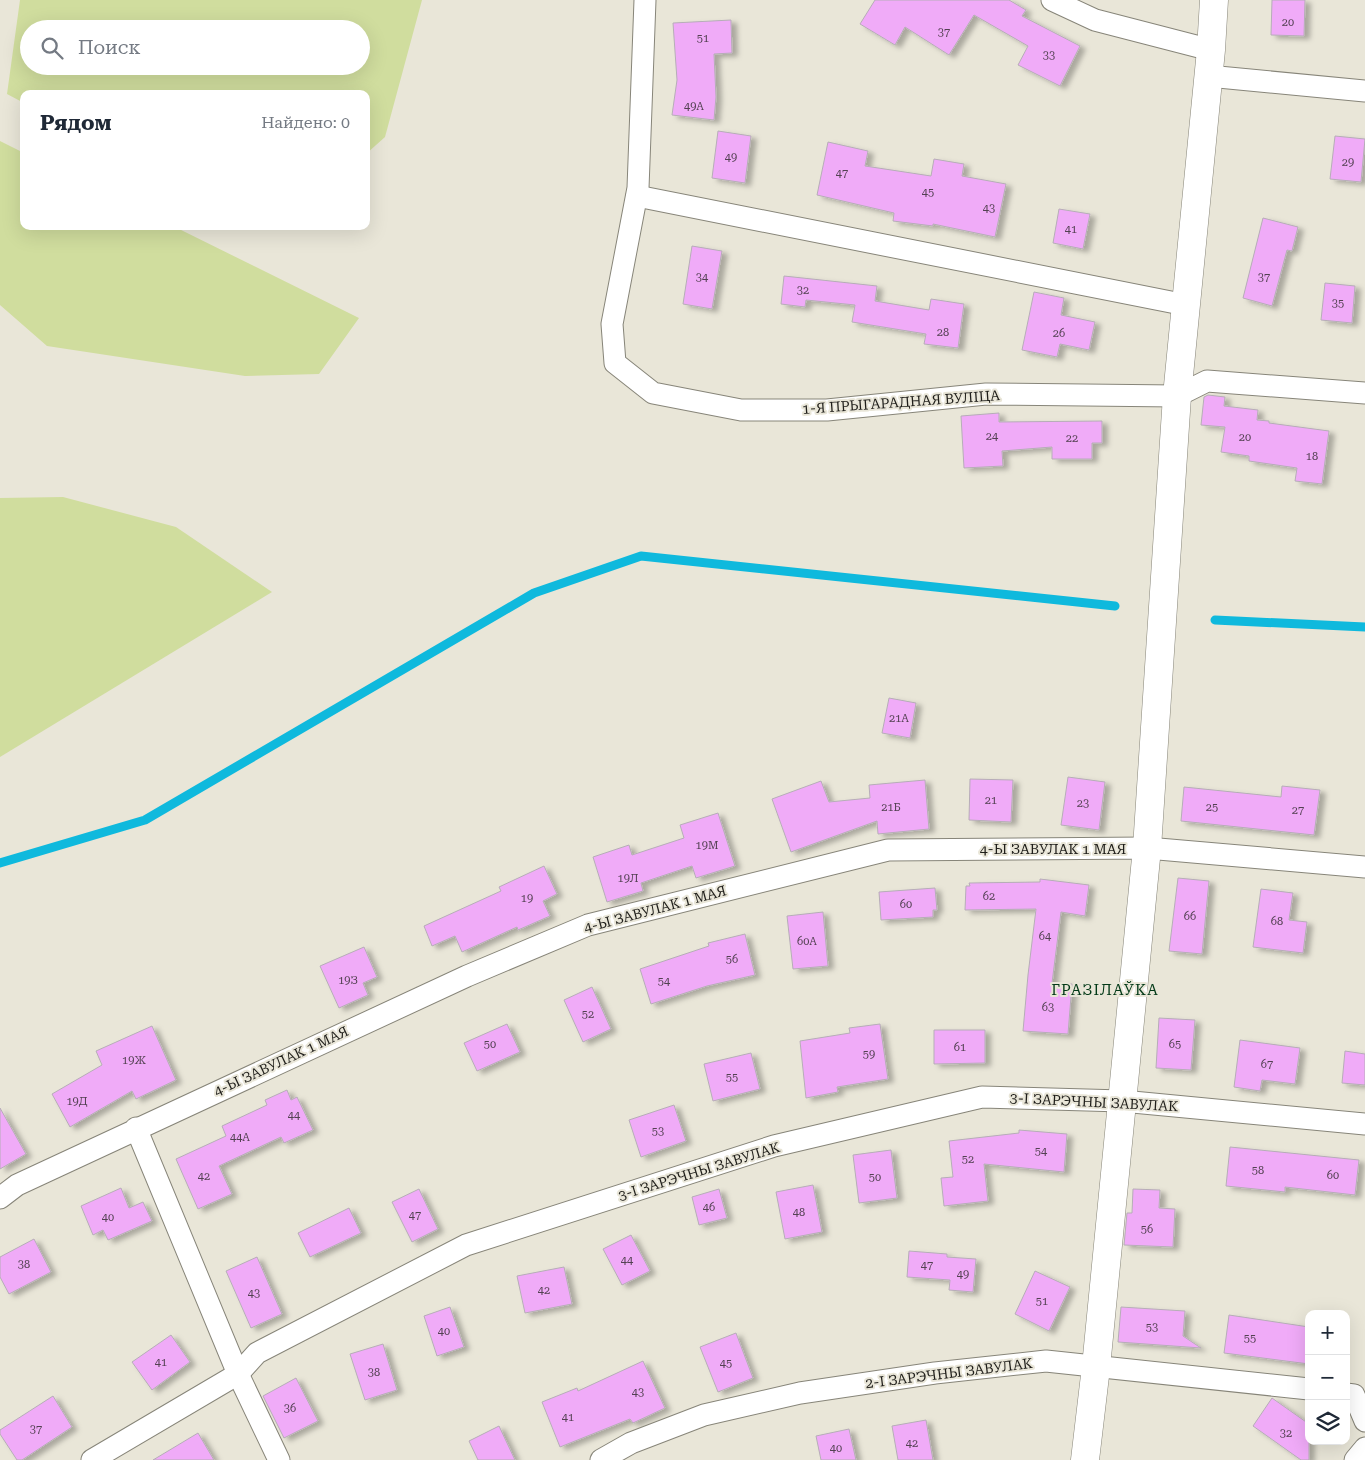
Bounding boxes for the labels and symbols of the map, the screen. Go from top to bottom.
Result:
house number: 20 [1282,16,1294,29]
house number: 37 [938,26,950,39]
house number: 51 [697,32,709,45]
house number: 33 [1043,49,1055,62]
house number: 49А [684,100,704,113]
house number: 49 [725,151,737,164]
house number: 29 [1342,156,1354,169]
house number: 47 [836,167,848,180]
house number: 45 [922,186,934,199]
house number: 43 [983,202,995,215]
house number: 41 [1065,223,1077,236]
house number: 34 [696,271,709,284]
house number: 37 [1258,271,1270,284]
house number: 32 [797,284,809,297]
house number: 35 [1332,297,1344,310]
house number: 28 [937,326,949,339]
house number: 26 [1053,327,1065,340]
street label: 1-Я ПРЫГАРАДНАЯ ВУЛІЦА [802,387,1001,417]
house number: 24 [986,430,999,443]
house number: 20 [1239,431,1251,444]
house number: 22 [1066,432,1078,445]
house number: 18 [1306,450,1318,463]
house number: 21А [889,712,909,725]
house number: 21 [985,794,997,807]
house number: 23 [1077,797,1089,810]
house number: 21Б [881,801,901,814]
house number: 25 [1206,801,1218,814]
house number: 27 [1292,804,1304,817]
house number: 19М [696,839,718,852]
street label: 4-Ы ЗАВУЛАК 1 МАЯ [980,841,1127,857]
house number: 19Л [617,872,639,885]
street label: 4-Ы ЗАВУЛАК 1 МАЯ [582,882,728,936]
house number: 62 [983,890,995,903]
house number: 19 [521,892,533,905]
house number: 60 [900,898,912,911]
house number: 66 [1184,910,1196,923]
house number: 68 [1271,915,1283,928]
house number: 64 [1039,930,1052,943]
house number: 60А [797,935,817,948]
house number: 56 [726,953,738,966]
house number: 19З [338,974,358,987]
house number: 54 [658,975,671,988]
district label: ГРАЗІЛАЎКА [1051,981,1159,999]
house number: 63 [1042,1001,1054,1014]
house number: 52 [582,1008,594,1021]
street label: 4-Ы ЗАВУЛАК 1 МАЯ [211,1023,351,1099]
house number: 50 [484,1038,496,1051]
house number: 65 [1169,1038,1181,1051]
house number: 61 [954,1041,966,1054]
house number: 59 [863,1048,875,1061]
house number: 19Ж [122,1054,146,1067]
house number: 67 [1261,1058,1273,1071]
house number: 55 [726,1071,738,1084]
street label: 3-І ЗАРЭЧНЫ ЗАВУЛАК [1009,1090,1179,1114]
house number: 19Д [66,1095,88,1108]
house number: 44 [288,1109,301,1122]
house number: 53 [652,1125,664,1138]
house number: 44А [230,1131,250,1144]
street label: 3-І ЗАРЭЧНЫ ЗАВУЛАК [616,1139,782,1203]
house number: 54 [1035,1145,1048,1158]
house number: 52 [962,1153,974,1166]
house number: 58 [1252,1164,1264,1177]
house number: 60 [1327,1169,1339,1182]
house number: 42 [198,1170,210,1183]
house number: 50 [869,1171,881,1184]
house number: 46 [703,1201,715,1214]
house number: 48 [793,1206,805,1219]
house number: 47 [409,1209,421,1222]
house number: 40 [102,1211,114,1224]
house number: 56 [1141,1223,1153,1236]
house number: 44 [621,1254,634,1267]
house number: 38 [18,1258,30,1271]
house number: 47 [921,1259,933,1272]
house number: 49 [957,1268,969,1281]
house number: 42 [538,1284,550,1297]
house number: 43 [248,1287,260,1300]
house number: 51 [1036,1295,1048,1308]
house number: 53 [1146,1321,1158,1334]
house number: 40 [438,1325,450,1338]
house number: 55 [1244,1332,1256,1345]
street label: 2-І ЗАРЭЧНЫ ЗАВУЛАК [864,1355,1034,1391]
house number: 41 [155,1356,167,1369]
house number: 45 [720,1357,732,1370]
house number: 38 [368,1366,380,1379]
house number: 43 [632,1386,644,1399]
house number: 36 [284,1402,296,1415]
house number: 41 [562,1411,574,1424]
house number: 37 [30,1423,42,1436]
house number: 32 [1280,1427,1292,1440]
house number: 42 [906,1437,918,1450]
house number: 40 [830,1442,842,1455]

